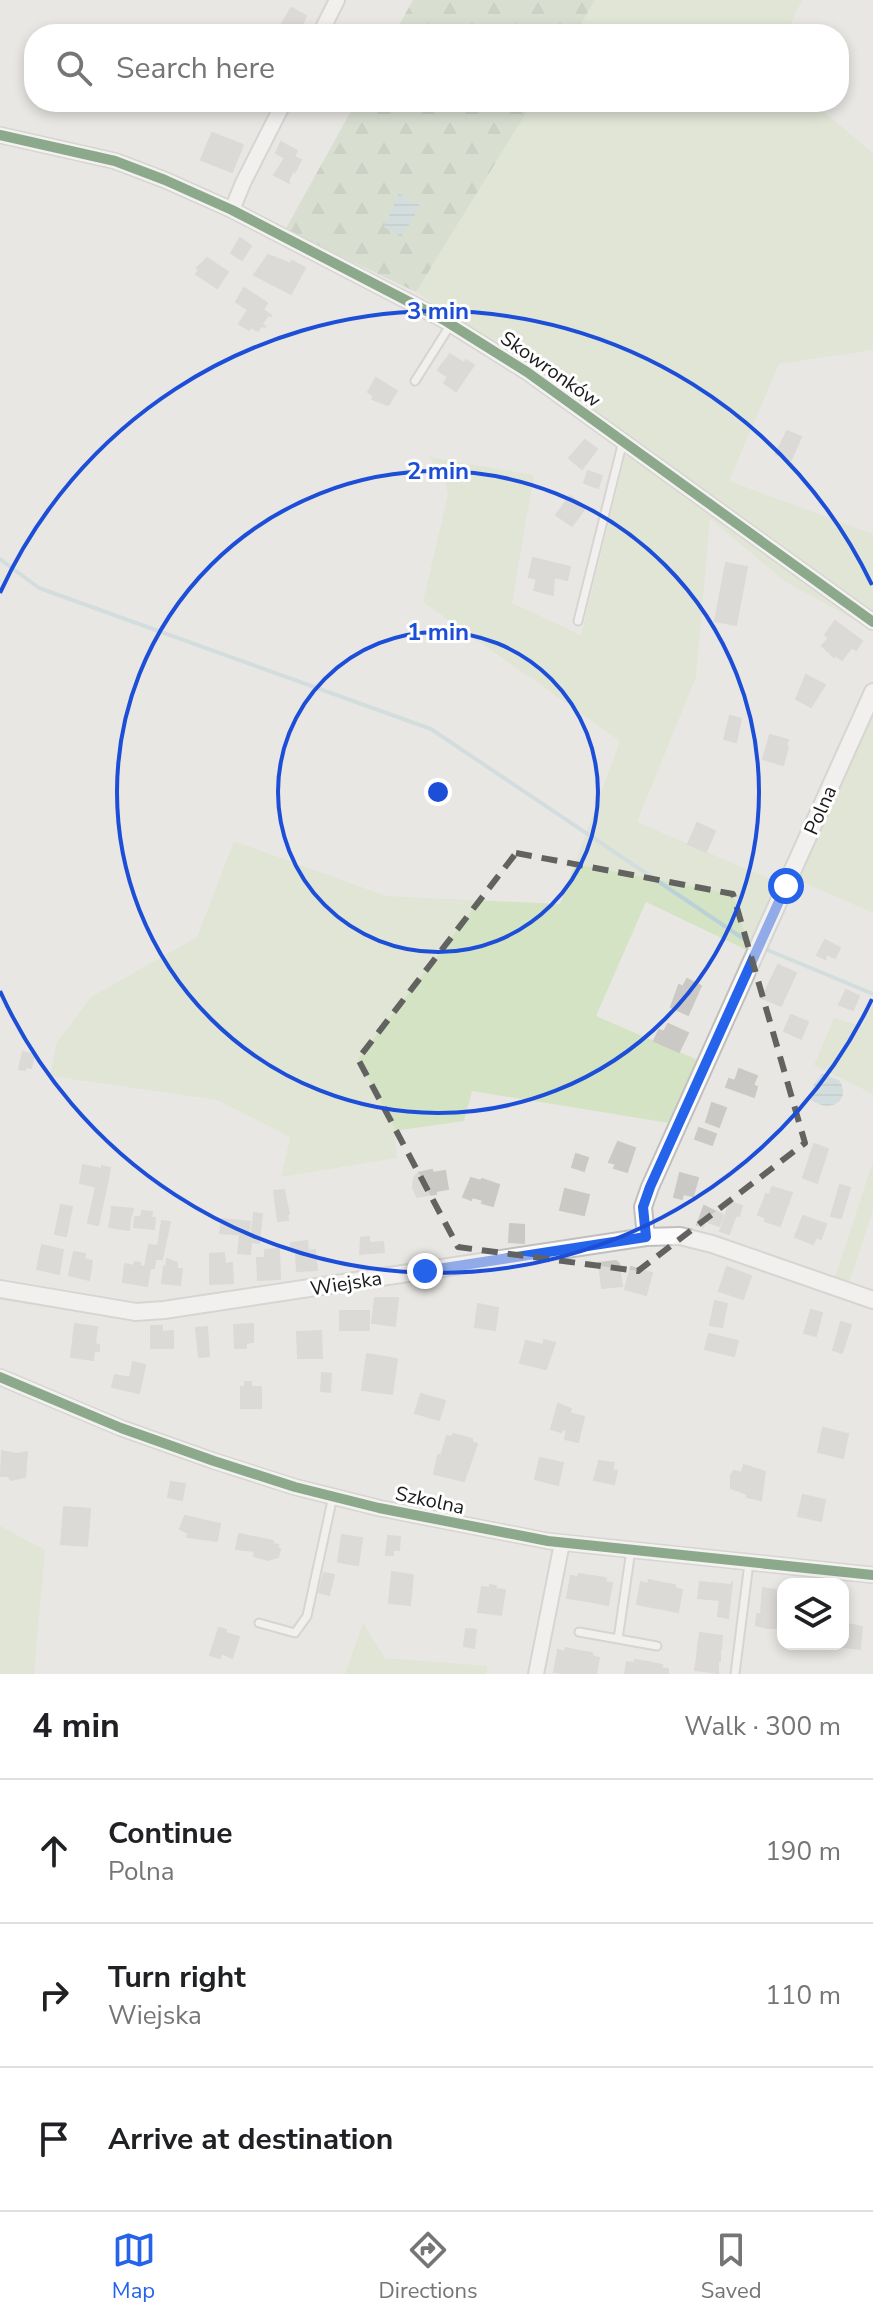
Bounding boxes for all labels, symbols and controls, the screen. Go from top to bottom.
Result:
search box [24,24,849,112]
icon: search [52,46,96,90]
text: Search here [116,48,275,89]
text: 3 min [407,295,469,327]
street label: Skowronków [495,325,606,414]
text: 2 min [407,455,469,487]
text: 1 min [407,616,469,648]
centre of rings [424,778,452,806]
street label: Polna [798,781,843,839]
route start [768,868,804,904]
route end [407,1253,443,1289]
street label: Wiejska [308,1265,384,1302]
street label: Szkolna [393,1480,467,1521]
map controls [777,1578,849,1650]
button: layers [777,1578,849,1650]
text: 4 min [32,1703,120,1749]
text: Walk · 300 m [684,1709,841,1744]
text: Continue [108,1813,233,1854]
icon: ahead [32,1829,76,1873]
text: 190 m [765,1834,841,1869]
text: Polna [108,1854,175,1889]
text: Turn right [108,1957,246,1998]
icon: right [32,1973,76,2017]
text: 110 m [765,1978,841,2013]
text: Wiejska [108,1998,202,2033]
icon: arrive [32,2117,76,2161]
text: Arrive at destination [108,2119,393,2160]
tab: Map [112,2228,156,2306]
tab: Directions [379,2228,478,2306]
tab: Saved [701,2228,761,2306]

